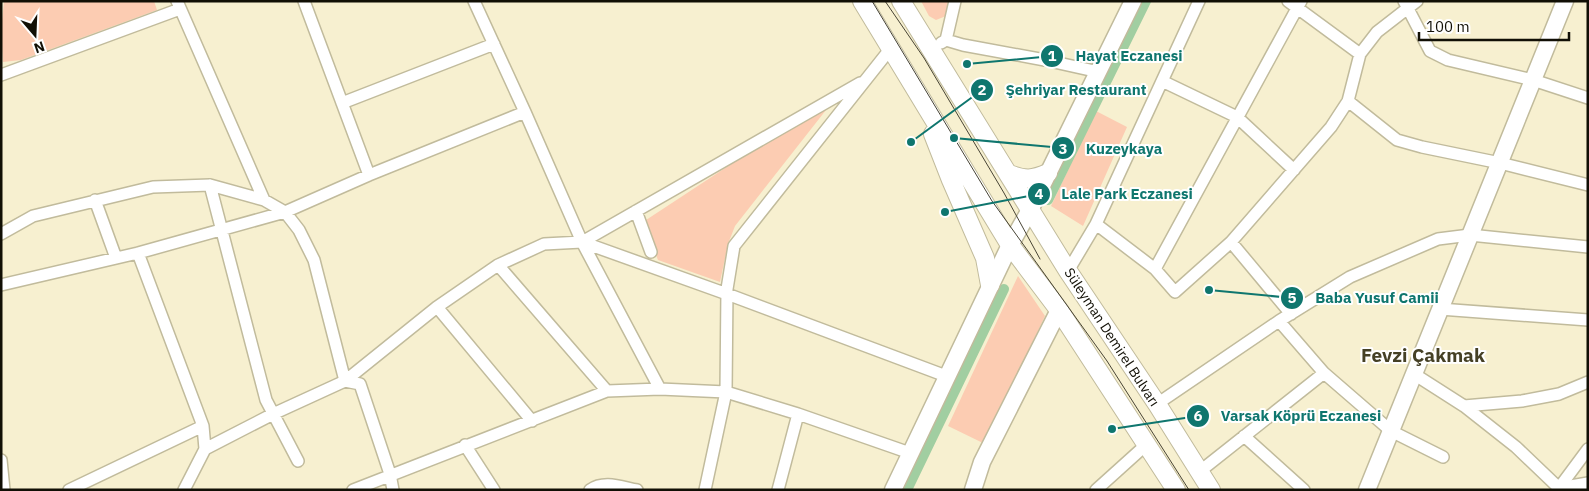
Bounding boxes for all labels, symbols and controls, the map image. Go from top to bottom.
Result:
north arrow [10,10,60,60]
scale bar [1419,10,1569,42]
text: 100 m [1426,17,1470,36]
text: N [32,37,47,57]
callout: Hayat Eczanesi [1040,41,1192,71]
text: 1 [1047,46,1057,65]
text: Hayat Eczanesi [1075,46,1183,65]
callout: Şehriyar Restaurant [970,75,1156,105]
text: 2 [977,80,987,99]
text: Şehriyar Restaurant [1005,80,1147,99]
callout: Kuzeykaya [1051,133,1172,163]
text: 3 [1058,139,1068,158]
text: Kuzeykaya [1086,139,1163,158]
callout: Lale Park Eczanesi [1026,179,1203,209]
text: 4 [1034,184,1044,203]
text: Lale Park Eczanesi [1061,184,1193,203]
street label: Süleyman Demirel Bulvarı [1060,264,1164,410]
callout: Baba Yusuf Camii [1280,283,1449,313]
text: 5 [1287,288,1297,307]
text: Baba Yusuf Camii [1315,288,1439,307]
district label: Fevzi Çakmak [1361,343,1485,367]
callout: Varsak Köprü Eczanesi [1186,401,1391,431]
text: 6 [1193,406,1203,425]
text: Varsak Köprü Eczanesi [1221,406,1381,425]

